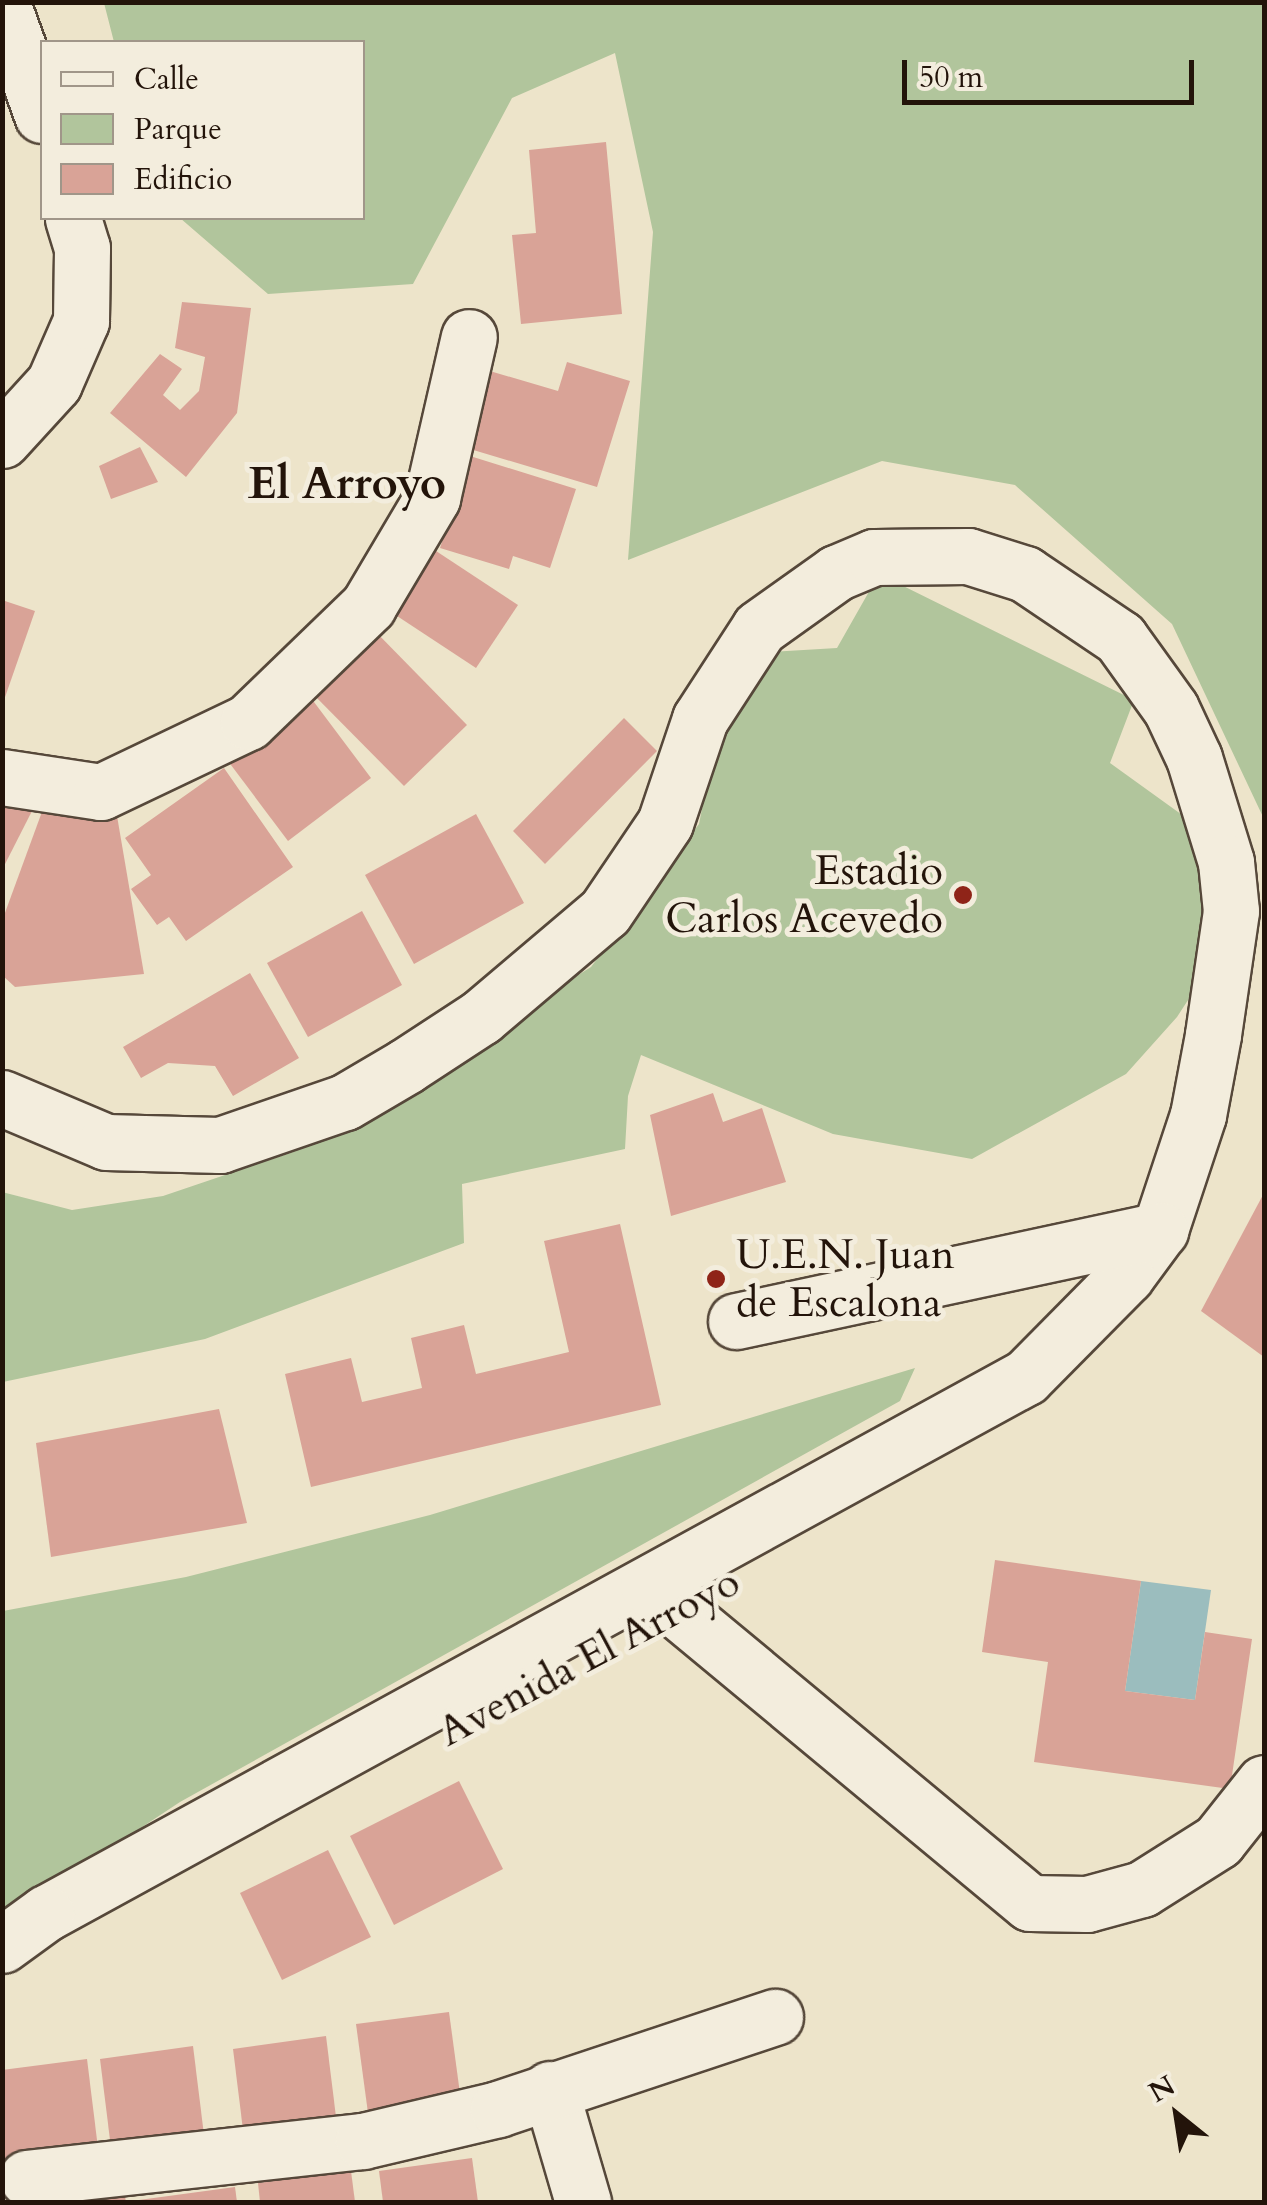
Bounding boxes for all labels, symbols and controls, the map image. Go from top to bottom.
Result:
legend [40,40,365,220]
scale bar [907,40,1200,102]
text: 50 m [919,57,983,98]
text: Calle [134,59,199,100]
text: Parque [134,109,222,150]
text: Edificio [134,159,232,200]
district label: El Arroyo [248,457,446,511]
place label: Estadio Carlos Acevedo [665,846,943,944]
marker: Estadio Carlos Acevedo [952,884,974,906]
place label: U.E.N. Juan de Escalona [736,1230,955,1328]
marker: U.E.N. Juan de Escalona [705,1268,727,1290]
street label: Avenida El Arroyo [430,1556,748,1758]
north arrow [1127,2065,1227,2165]
text: N [1142,2066,1182,2112]

